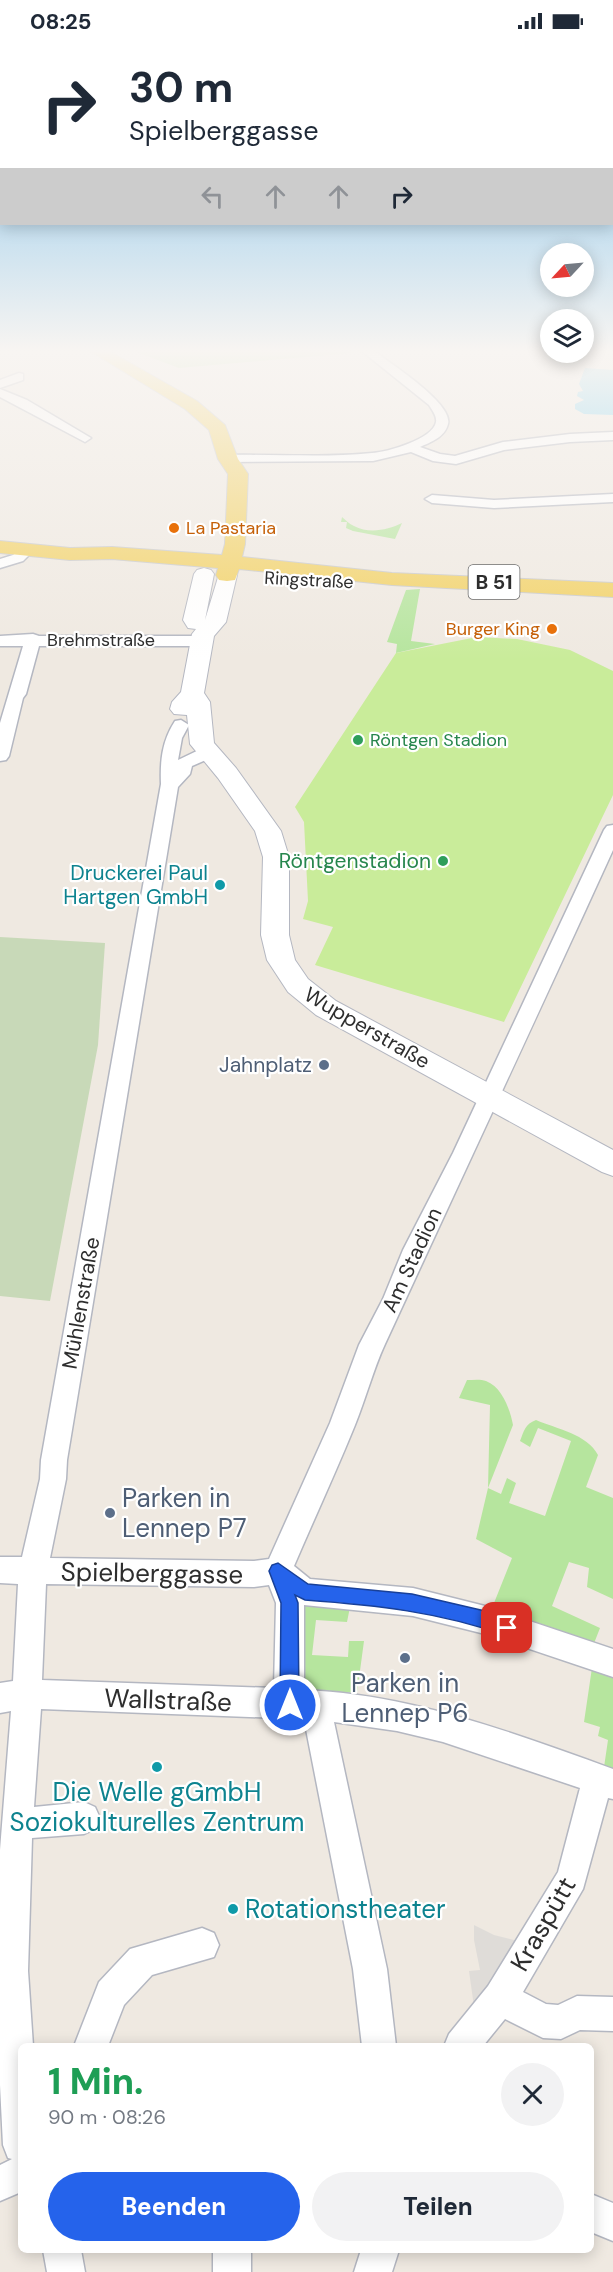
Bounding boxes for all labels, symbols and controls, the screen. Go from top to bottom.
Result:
text: 08:25 [30,7,91,36]
text: 30 m [129,60,233,115]
icon: right [30,66,108,144]
text: Spielberggasse [129,113,319,148]
icon: left [196,180,229,213]
icon: ahead [259,180,292,213]
icon: ahead [322,180,355,213]
icon: right [385,180,418,213]
north arrow [540,243,594,297]
map controls [540,243,594,363]
button: layers [540,309,594,363]
place label: La Pastaria [186,516,276,540]
marker: La Pastaria [167,521,181,535]
road number: B 51 [468,565,520,599]
street label: Ringstraße [264,566,354,594]
place label: Burger King [446,617,540,641]
marker: Burger King [545,622,559,636]
street label: Brehmstraße [47,628,155,652]
place label: Röntgen Stadion [370,728,507,752]
marker: Röntgen Stadion [351,733,365,747]
place label: Röntgenstadion [279,847,431,875]
marker: Röntgenstadion [436,854,450,868]
place label: Druckerei Paul Hartgen GmbH [63,859,208,911]
marker: Druckerei Paul Hartgen GmbH [213,878,227,892]
street label: Wupperstraße [299,981,435,1075]
place label: Jahnplatz [219,1051,312,1079]
marker: Jahnplatz [317,1058,331,1072]
street label: Am Stadion [375,1203,449,1317]
street label: Mühlenstraße [56,1235,106,1371]
place label: Parken in Lennep P7 [122,1481,247,1545]
marker: Parken in Lennep P7 [103,1506,117,1520]
street label: Spielberggasse [60,1554,244,1592]
pin [481,1602,532,1653]
icon: arrive [490,1611,523,1644]
marker: Parken in Lennep P6 [398,1651,412,1665]
place label: Parken in Lennep P6 [341,1666,469,1730]
position arrow [258,1673,322,1737]
street label: Wallstraße [104,1681,232,1719]
marker: Die Welle gGmbH Soziokulturelles Zentrum [150,1760,164,1774]
place label: Die Welle gGmbH Soziokulturelles Zentrum [10,1775,304,1839]
street label: Kraspütt [502,1871,584,1977]
place label: Rotationstheater [245,1892,446,1926]
marker: Rotationstheater [226,1902,240,1916]
text: 1 Min. [48,2058,143,2105]
button: close [501,2063,564,2126]
text: 90 m · 08:26 [48,2104,166,2130]
button: Beenden [48,2172,300,2241]
button: Teilen [312,2172,564,2241]

